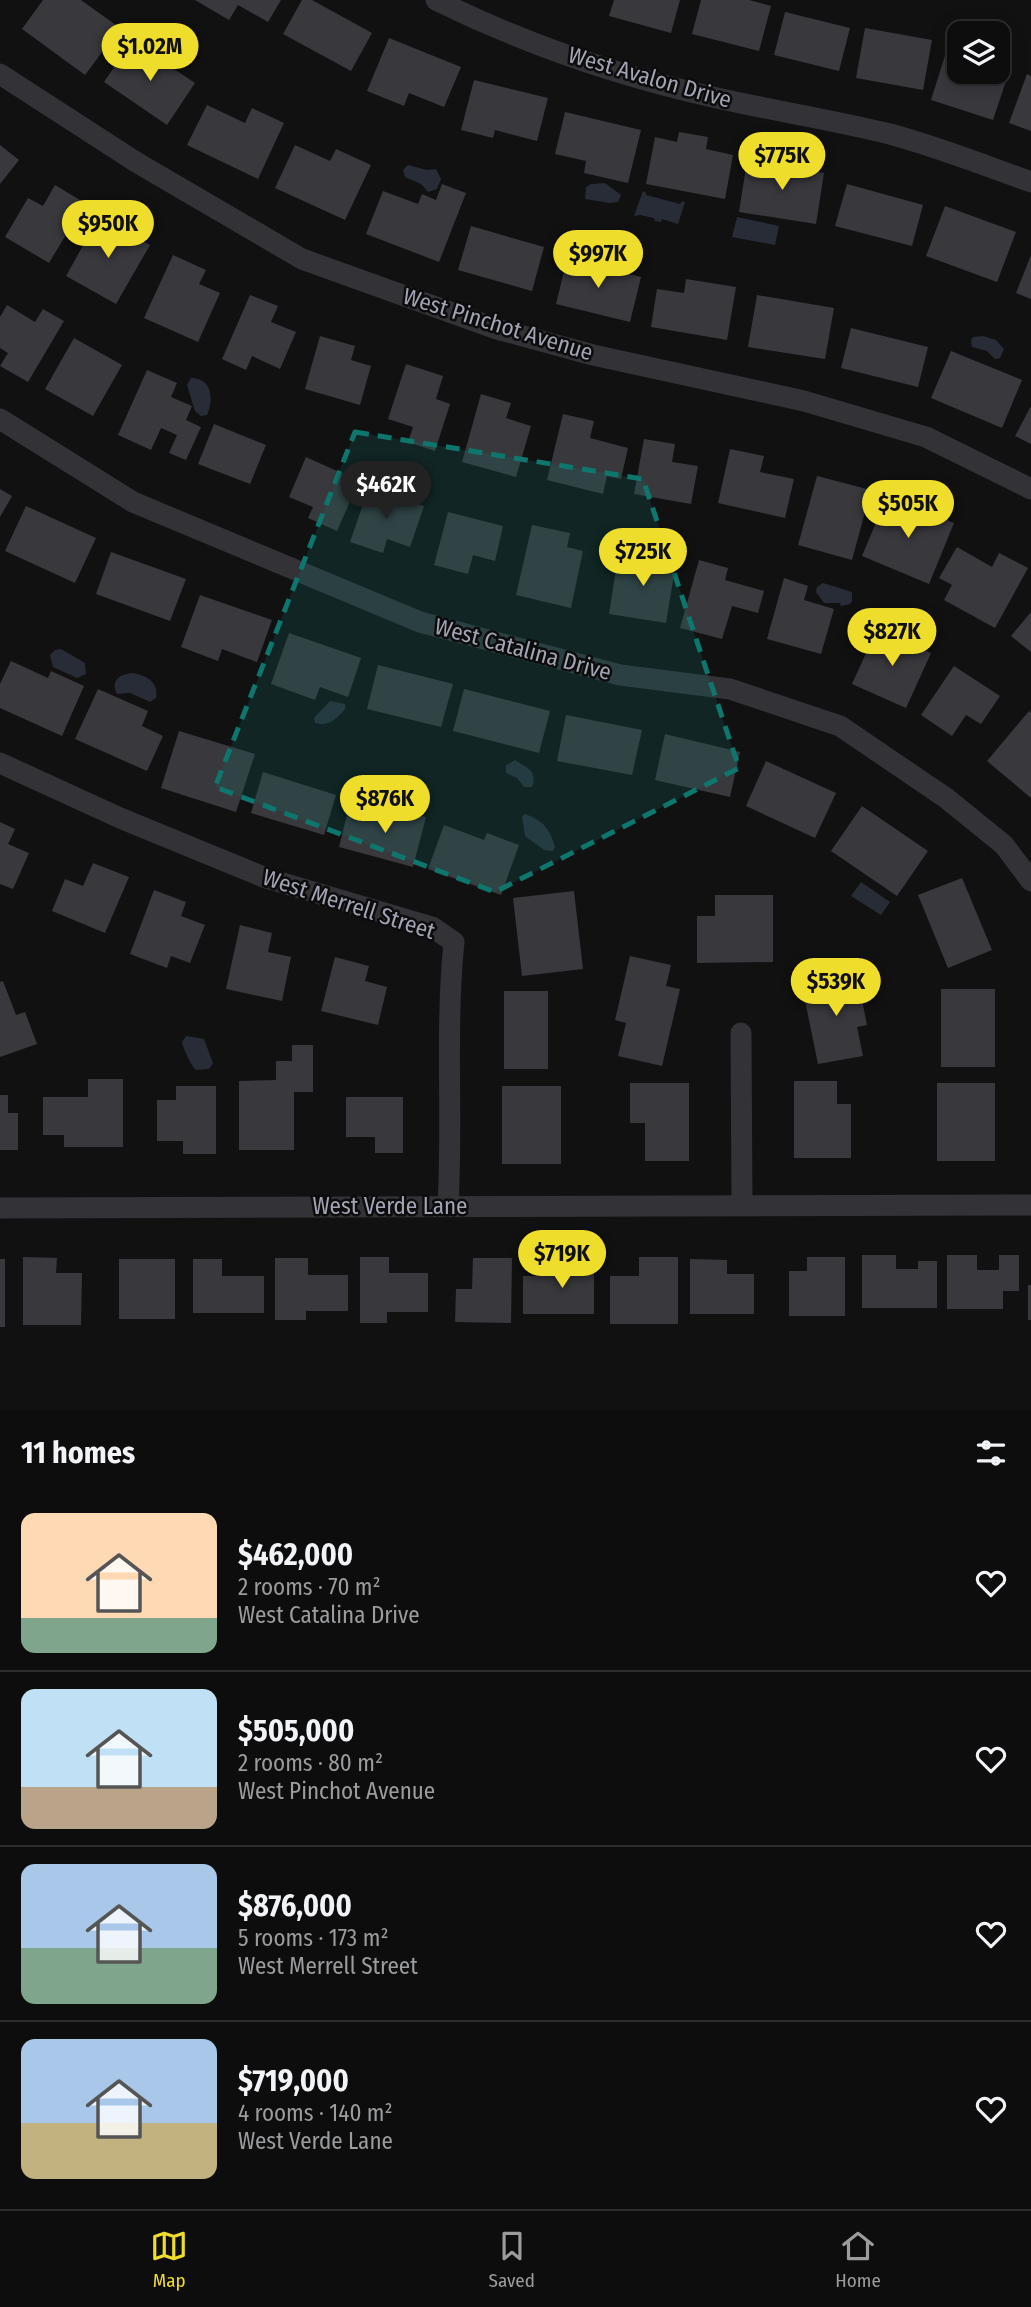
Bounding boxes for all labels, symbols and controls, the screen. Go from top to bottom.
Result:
map controls [947,21,1010,84]
button: layers [947,21,1010,84]
pin: $1.02M [93,24,207,83]
text: $1.02M [118,32,182,60]
street label: West Avalon Drive [565,40,735,114]
pin: $775K [733,132,831,192]
text: $775K [754,141,810,169]
pin: $950K [59,201,157,260]
text: $950K [78,209,138,237]
pin: $997K [549,230,647,290]
text: $997K [569,239,627,267]
street label: West Pinchot Avenue [400,282,596,366]
pin: $462K [337,462,435,521]
text: $462K [356,470,416,498]
pin: $505K [859,480,957,540]
text: $505K [878,489,938,517]
pin: $725K [594,528,692,588]
text: $725K [615,537,671,565]
pin: $827K [843,608,941,668]
street label: West Catalina Drive [432,612,614,686]
text: $827K [863,617,921,645]
pin: $876K [336,776,434,835]
text: $876K [356,784,414,812]
street label: West Merrell Street [259,863,439,945]
pin: $539K [787,958,885,1018]
text: $539K [807,967,865,995]
street label: West Verde Lane [313,1192,467,1220]
pin: $719K [513,1230,611,1290]
text: $719K [534,1239,590,1267]
icon: filters [972,1434,1010,1472]
text: 11 homes [21,1435,135,1471]
text: $462,000 [238,1537,353,1573]
icon: home [77,1541,161,1625]
icon: heart [972,1564,1010,1602]
text: 2 rooms · 70 m² [238,1573,381,1601]
text: West Catalina Drive [238,1601,420,1629]
text: $505,000 [238,1713,354,1749]
icon: home [77,1717,161,1801]
icon: heart [972,1740,1010,1778]
text: 2 rooms · 80 m² [238,1749,383,1777]
text: West Pinchot Avenue [238,1777,435,1805]
text: $876,000 [238,1888,352,1924]
icon: home [77,1892,161,1976]
icon: heart [972,1915,1010,1953]
text: 5 rooms · 173 m² [238,1924,389,1952]
text: West Merrell Street [238,1952,418,1980]
text: $719,000 [238,2063,349,2099]
icon: home [77,2067,161,2151]
icon: heart [972,2090,1010,2128]
text: 4 rooms · 140 m² [238,2099,393,2127]
text: West Verde Lane [238,2127,393,2155]
tab: Map [150,2227,188,2292]
tab: Saved [489,2227,535,2292]
tab: Home [835,2227,881,2292]

